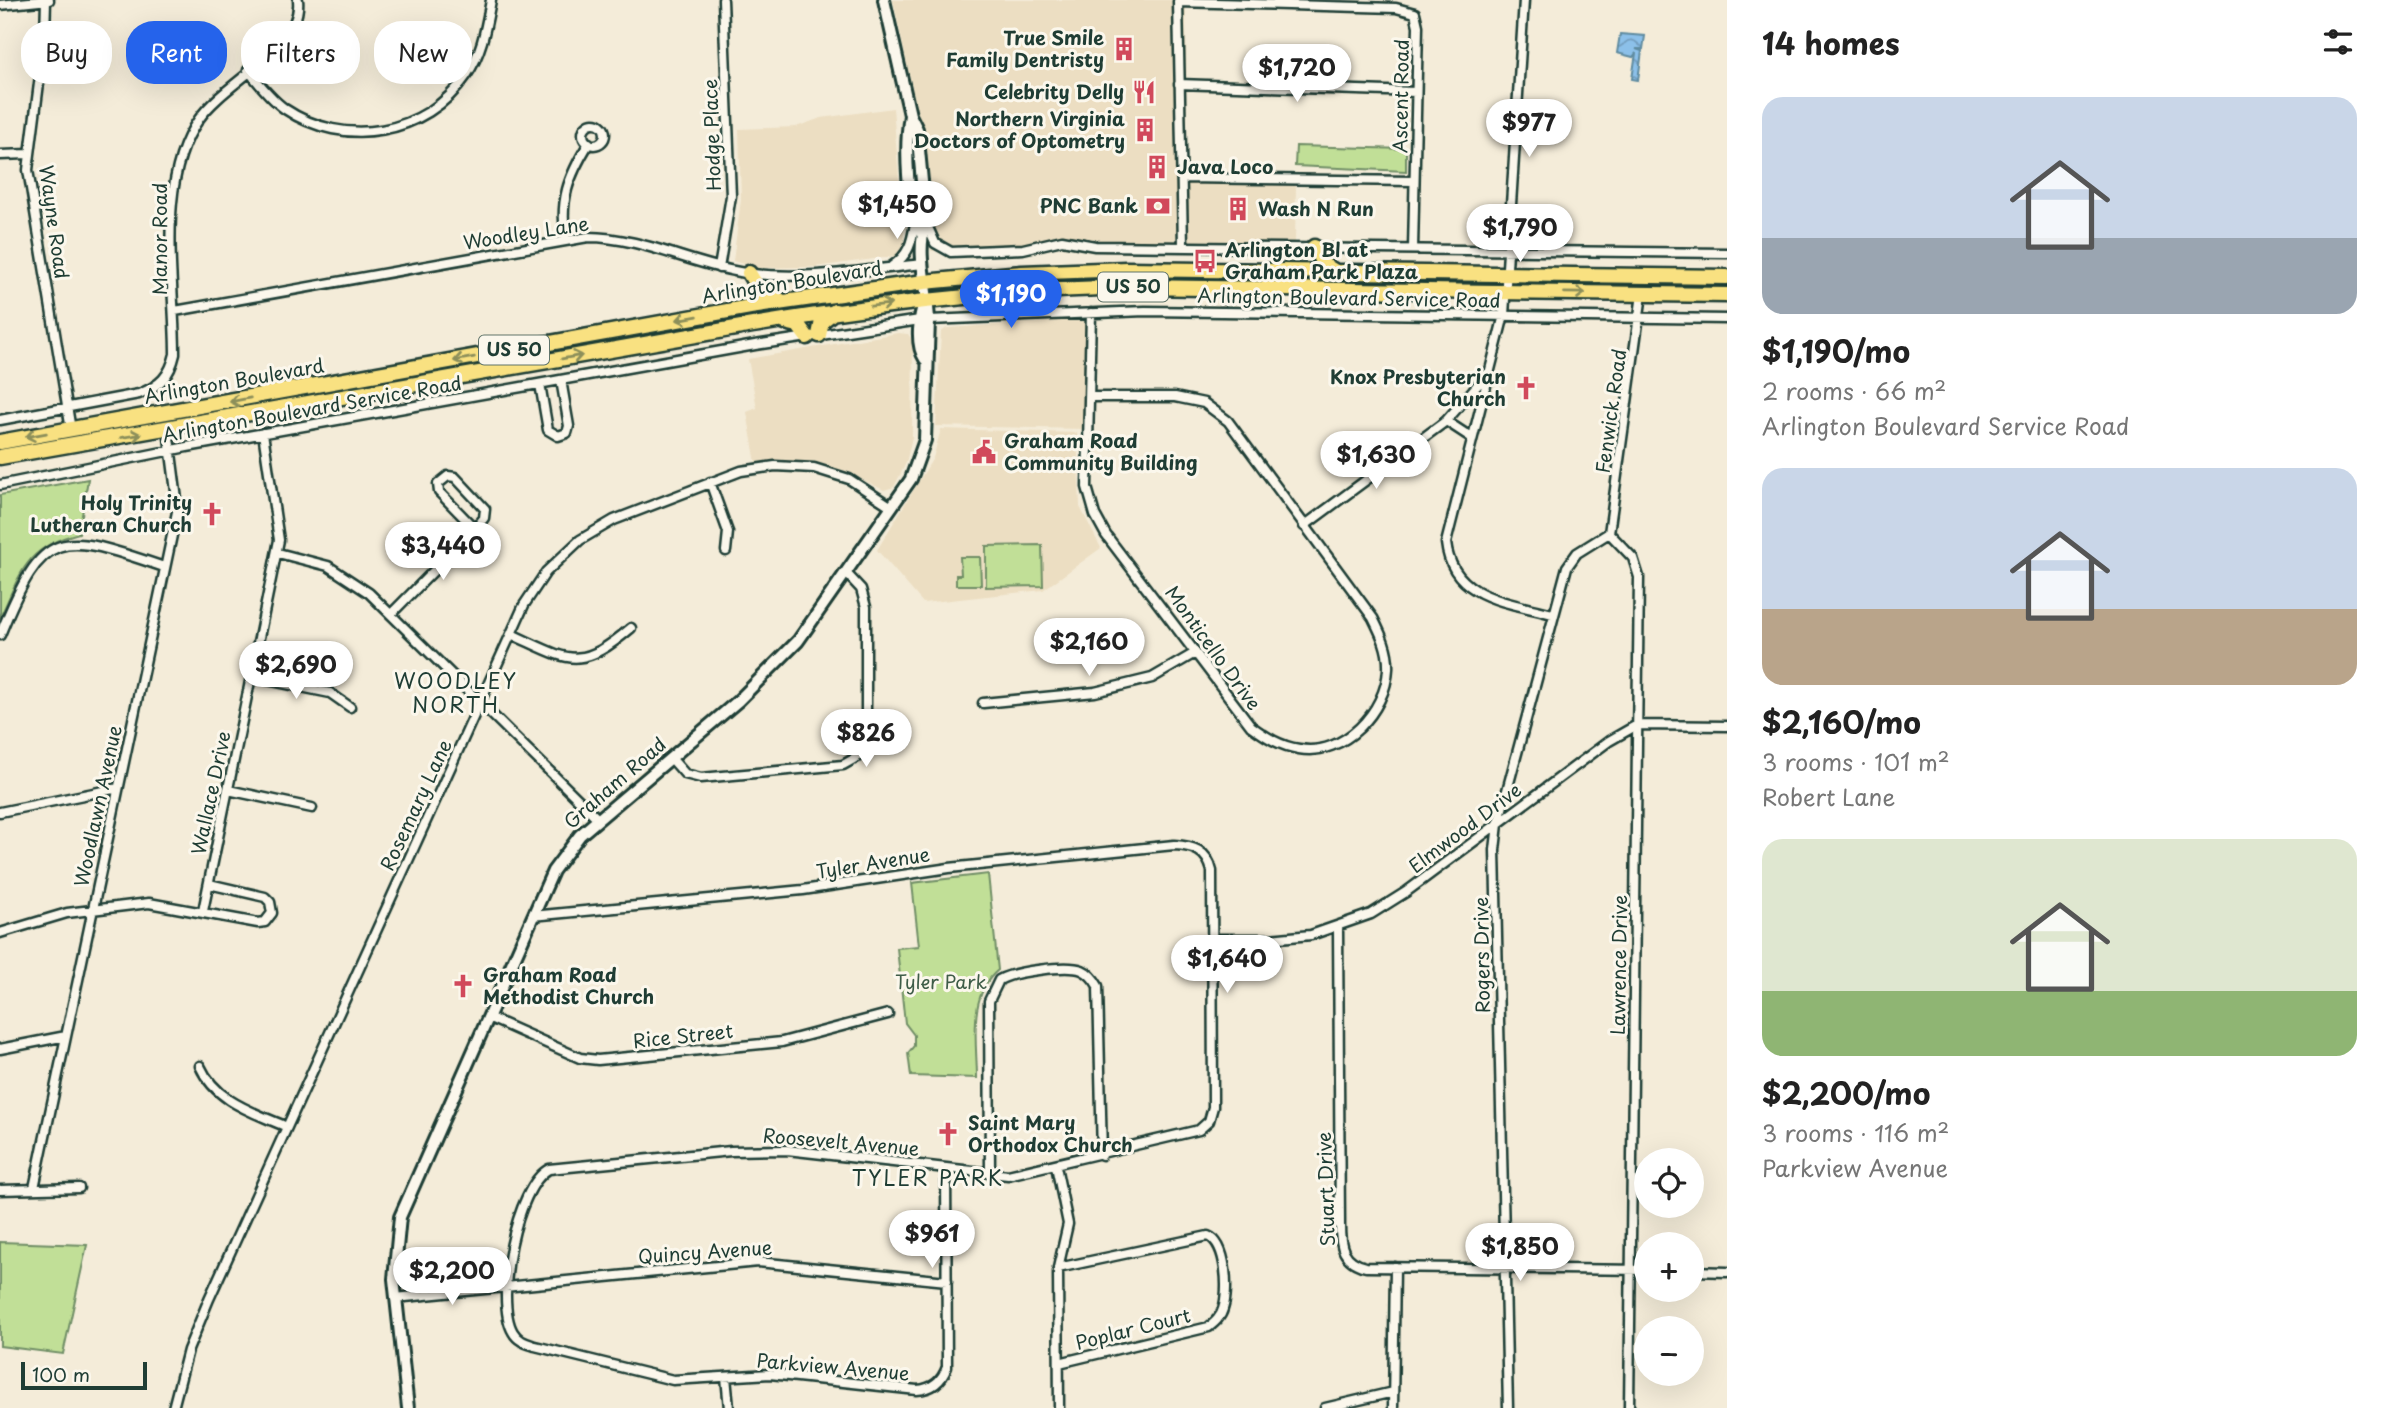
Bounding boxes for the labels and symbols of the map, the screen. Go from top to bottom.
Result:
place label: True Smile Family Dentristy [946,23,1104,73]
building icon: True Smile Family Dentristy [1110,35,1138,63]
street label: Ascent Road [1385,39,1415,153]
pin: $1,720 [1240,44,1354,104]
place label: Celebrity Delly [984,77,1124,105]
restaurant icon: Celebrity Delly [1130,78,1158,106]
street label: Hodge Place [695,79,727,192]
pin: $977 [1488,100,1570,159]
place label: Northern Virginia Doctors of Optometry [913,104,1125,154]
building icon: Northern Virginia Doctors of Optometry [1131,116,1159,144]
place label: Java Loco [1177,152,1273,180]
building icon: Java Loco [1143,153,1171,181]
street label: Wayne Road [33,163,77,281]
pin: $1,450 [840,182,954,241]
street label: Manor Road [145,183,173,295]
place label: PNC Bank [1040,191,1138,219]
bank icon: PNC Bank [1144,192,1172,220]
place label: Wash N Run [1258,194,1374,222]
building icon: Wash N Run [1224,195,1252,223]
pin: $1,790 [1463,204,1577,264]
street label: Woodley Lane [461,208,591,256]
place label: Arlington Bl at Graham Park Plaza [1225,235,1418,285]
bus stop icon: Arlington Bl at Graham Park Plaza [1191,247,1219,275]
street label: Arlington Boulevard [700,253,884,309]
pin: $1,190 [954,270,1068,330]
road number: US 50 [1098,272,1168,302]
street label: Arlington Boulevard Service Road [1197,280,1501,314]
one-way arrow [1563,286,1586,300]
one-way arrow [869,298,892,311]
one-way arrow [676,312,699,325]
road number: US 50 [479,336,549,364]
street label: Fenwick Road [1587,347,1633,475]
street label: Arlington Boulevard [142,350,326,410]
one-way arrow [560,350,583,364]
one-way arrow [453,353,476,366]
place label: Knox Presbyterian Church [1330,362,1506,412]
street label: Arlington Boulevard Service Road [160,368,464,448]
church icon: Knox Presbyterian Church [1512,374,1540,402]
one-way arrow [229,394,252,407]
place label: Graham Road Community Building [1004,426,1198,476]
one-way arrow [25,429,48,443]
one-way arrow [119,429,142,442]
pin: $1,630 [1319,432,1433,491]
public building icon: Graham Road Community Building [970,438,998,466]
place label: Holy Trinity Lutheran Church [30,488,192,538]
church icon: Holy Trinity Lutheran Church [198,500,226,528]
pin: $3,440 [386,522,500,582]
street label: Monticello Drive [1159,579,1269,715]
pin: $2,160 [1032,618,1146,678]
pin: $2,690 [239,642,353,701]
district label: WOODLEY NORTH [394,664,518,720]
pin: $826 [825,710,907,769]
street label: Woodlawn Avenue [66,722,128,889]
street label: Wallace Drive [183,728,237,857]
street label: Graham Road [557,730,672,835]
street label: Rosemary Lane [372,734,458,875]
street label: Elmwood Drive [1402,775,1527,879]
street label: Tyler Avenue [814,839,932,885]
street label: Lawrence Drive [1603,895,1633,1035]
street label: Rogers Drive [1466,897,1496,1013]
pin: $1,640 [1170,936,1284,995]
place label: Graham Road Methodist Church [483,960,654,1010]
park label: Tyler Park [895,967,987,995]
church icon: Graham Road Methodist Church [449,972,477,1000]
street label: Rice Street [632,1016,734,1054]
place label: Saint Mary Orthodox Church [968,1108,1133,1158]
street label: Roosevelt Avenue [762,1120,921,1162]
church icon: Saint Mary Orthodox Church [934,1120,962,1148]
street label: Stuart Drive [1309,1131,1341,1247]
district label: TYLER PARK [852,1161,1004,1193]
pin: $961 [891,1210,973,1270]
pin: $1,850 [1463,1224,1577,1283]
street label: Quincy Avenue [637,1232,773,1270]
pin: $2,200 [395,1248,509,1307]
street label: Poplar Court [1072,1300,1193,1356]
street label: Parkview Avenue [755,1345,911,1387]
scale bar [21,1359,147,1391]

